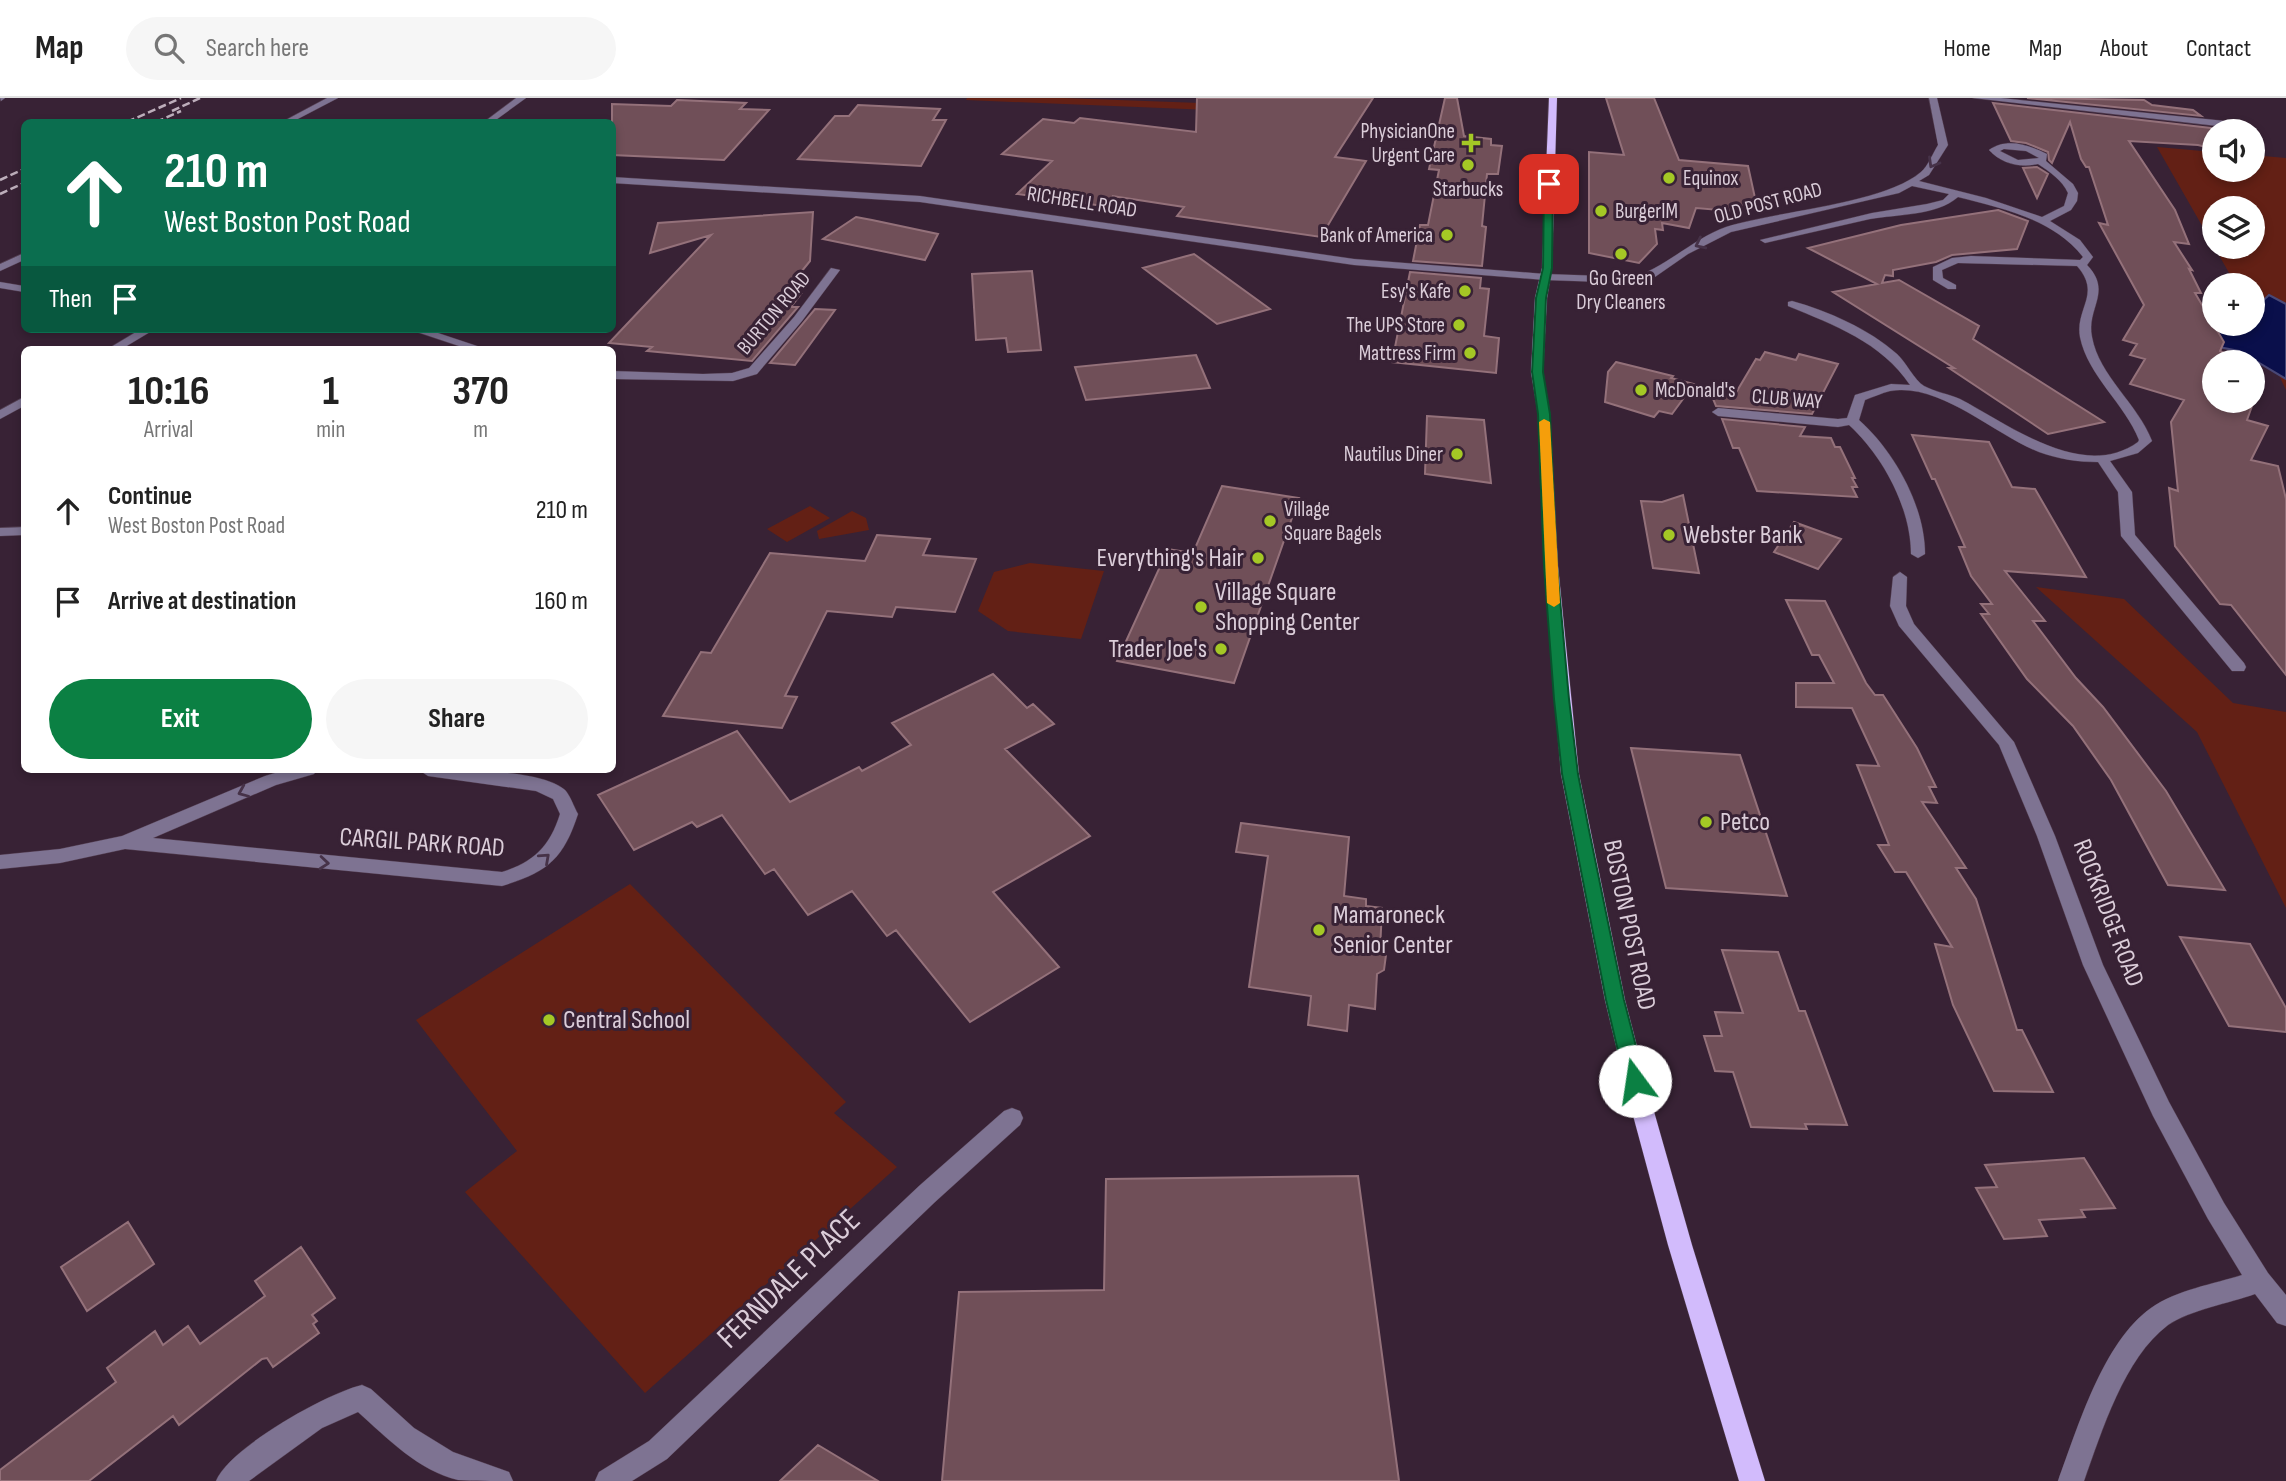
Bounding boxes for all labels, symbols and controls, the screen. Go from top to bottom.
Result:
search box [126,17,616,80]
text: Map [35,28,84,68]
icon: search [150,29,188,67]
text: Search here [206,33,309,64]
text: Home [1943,34,1991,63]
text: Map [2029,34,2062,63]
text: About [2100,34,2148,63]
text: Contact [2186,34,2251,63]
place label: PhysicianOne Urgent Care [1361,119,1455,168]
map controls [2202,119,2265,413]
button: sound [2202,119,2265,182]
marker: PhysicianOne Urgent Care [1461,133,1481,153]
text: 210 m [164,143,268,202]
icon: ahead [49,147,140,238]
pin [1519,154,1579,214]
one-way arrow [1928,155,1941,168]
marker: Starbucks [1460,157,1476,173]
icon: arrive [1530,165,1568,203]
place label: Equinox [1683,166,1738,191]
marker: Equinox [1661,170,1677,186]
place label: Starbucks [1433,177,1503,202]
street label: OLD POST ROAD [1711,177,1825,229]
street label: RICHBELL ROAD [1025,181,1139,223]
button: layers [2202,196,2265,259]
place label: BurgerIM [1615,199,1678,224]
text: West Boston Post Road [164,203,411,242]
marker: BurgerIM [1593,203,1609,219]
place label: Bank of America [1320,223,1433,248]
marker: Bank of America [1439,227,1455,243]
one-way arrow [1695,236,1707,250]
marker: Go Green Dry Cleaners [1613,246,1629,262]
street label: BURTON ROAD [732,266,816,360]
place label: Go Green Dry Cleaners [1576,266,1666,315]
button: + [2202,273,2265,336]
place label: Esy's Kafe [1381,279,1451,304]
icon: arrive [106,280,144,318]
marker: Esy's Kafe [1457,283,1473,299]
text: Then [49,284,92,315]
place label: The UPS Store [1346,313,1445,338]
marker: The UPS Store [1451,317,1467,333]
place label: Mattress Firm [1359,341,1456,366]
marker: Mattress Firm [1462,345,1478,361]
button: − [2202,350,2265,413]
text: 10:16 [128,366,209,417]
text: 1 [323,366,339,417]
text: 370 [452,366,509,417]
place label: McDonald's [1655,378,1736,403]
marker: McDonald's [1633,382,1649,398]
street label: CLUB WAY [1751,383,1824,415]
text: Arrival [144,416,193,444]
text: min [316,416,345,444]
text: m [473,416,488,444]
place label: Nautilus Diner [1344,442,1443,467]
marker: Nautilus Diner [1449,446,1465,462]
text: Continue [108,481,192,512]
icon: ahead [49,492,87,530]
text: 210 m [536,495,588,526]
place label: Village Square Bagels [1284,497,1382,546]
text: West Boston Post Road [108,512,285,540]
marker: Village Square Bagels [1262,513,1278,529]
place label: Webster Bank [1683,520,1803,551]
marker: Webster Bank [1661,527,1677,543]
place label: Everything's Hair [1097,543,1245,574]
marker: Everything's Hair [1250,550,1266,566]
place label: Village Square Shopping Center [1215,577,1360,638]
icon: arrive [49,583,87,621]
text: Arrive at destination [108,586,296,617]
text: 160 m [535,586,588,617]
marker: Village Square Shopping Center [1193,599,1209,615]
place label: Trader Joe's [1108,634,1207,665]
marker: Trader Joe's [1213,641,1229,657]
button: Exit [49,679,312,759]
button: Share [326,679,588,759]
one-way arrow [238,784,250,798]
place label: Petco [1720,807,1770,838]
marker: Petco [1698,814,1714,830]
street label: CARGIL PARK ROAD [338,822,506,864]
street label: ROCKRIDGE ROAD [2066,835,2150,991]
street label: BOSTON POST ROAD [1596,837,1662,1013]
one-way arrow [537,854,550,866]
one-way arrow [319,855,330,870]
place label: Mamaroneck Senior Center [1333,900,1453,961]
marker: Mamaroneck Senior Center [1311,922,1327,938]
place label: Central School [563,1005,690,1036]
marker: Central School [541,1012,557,1028]
position arrow [1598,1044,1672,1118]
street label: FERNDALE PLACE [709,1201,869,1357]

